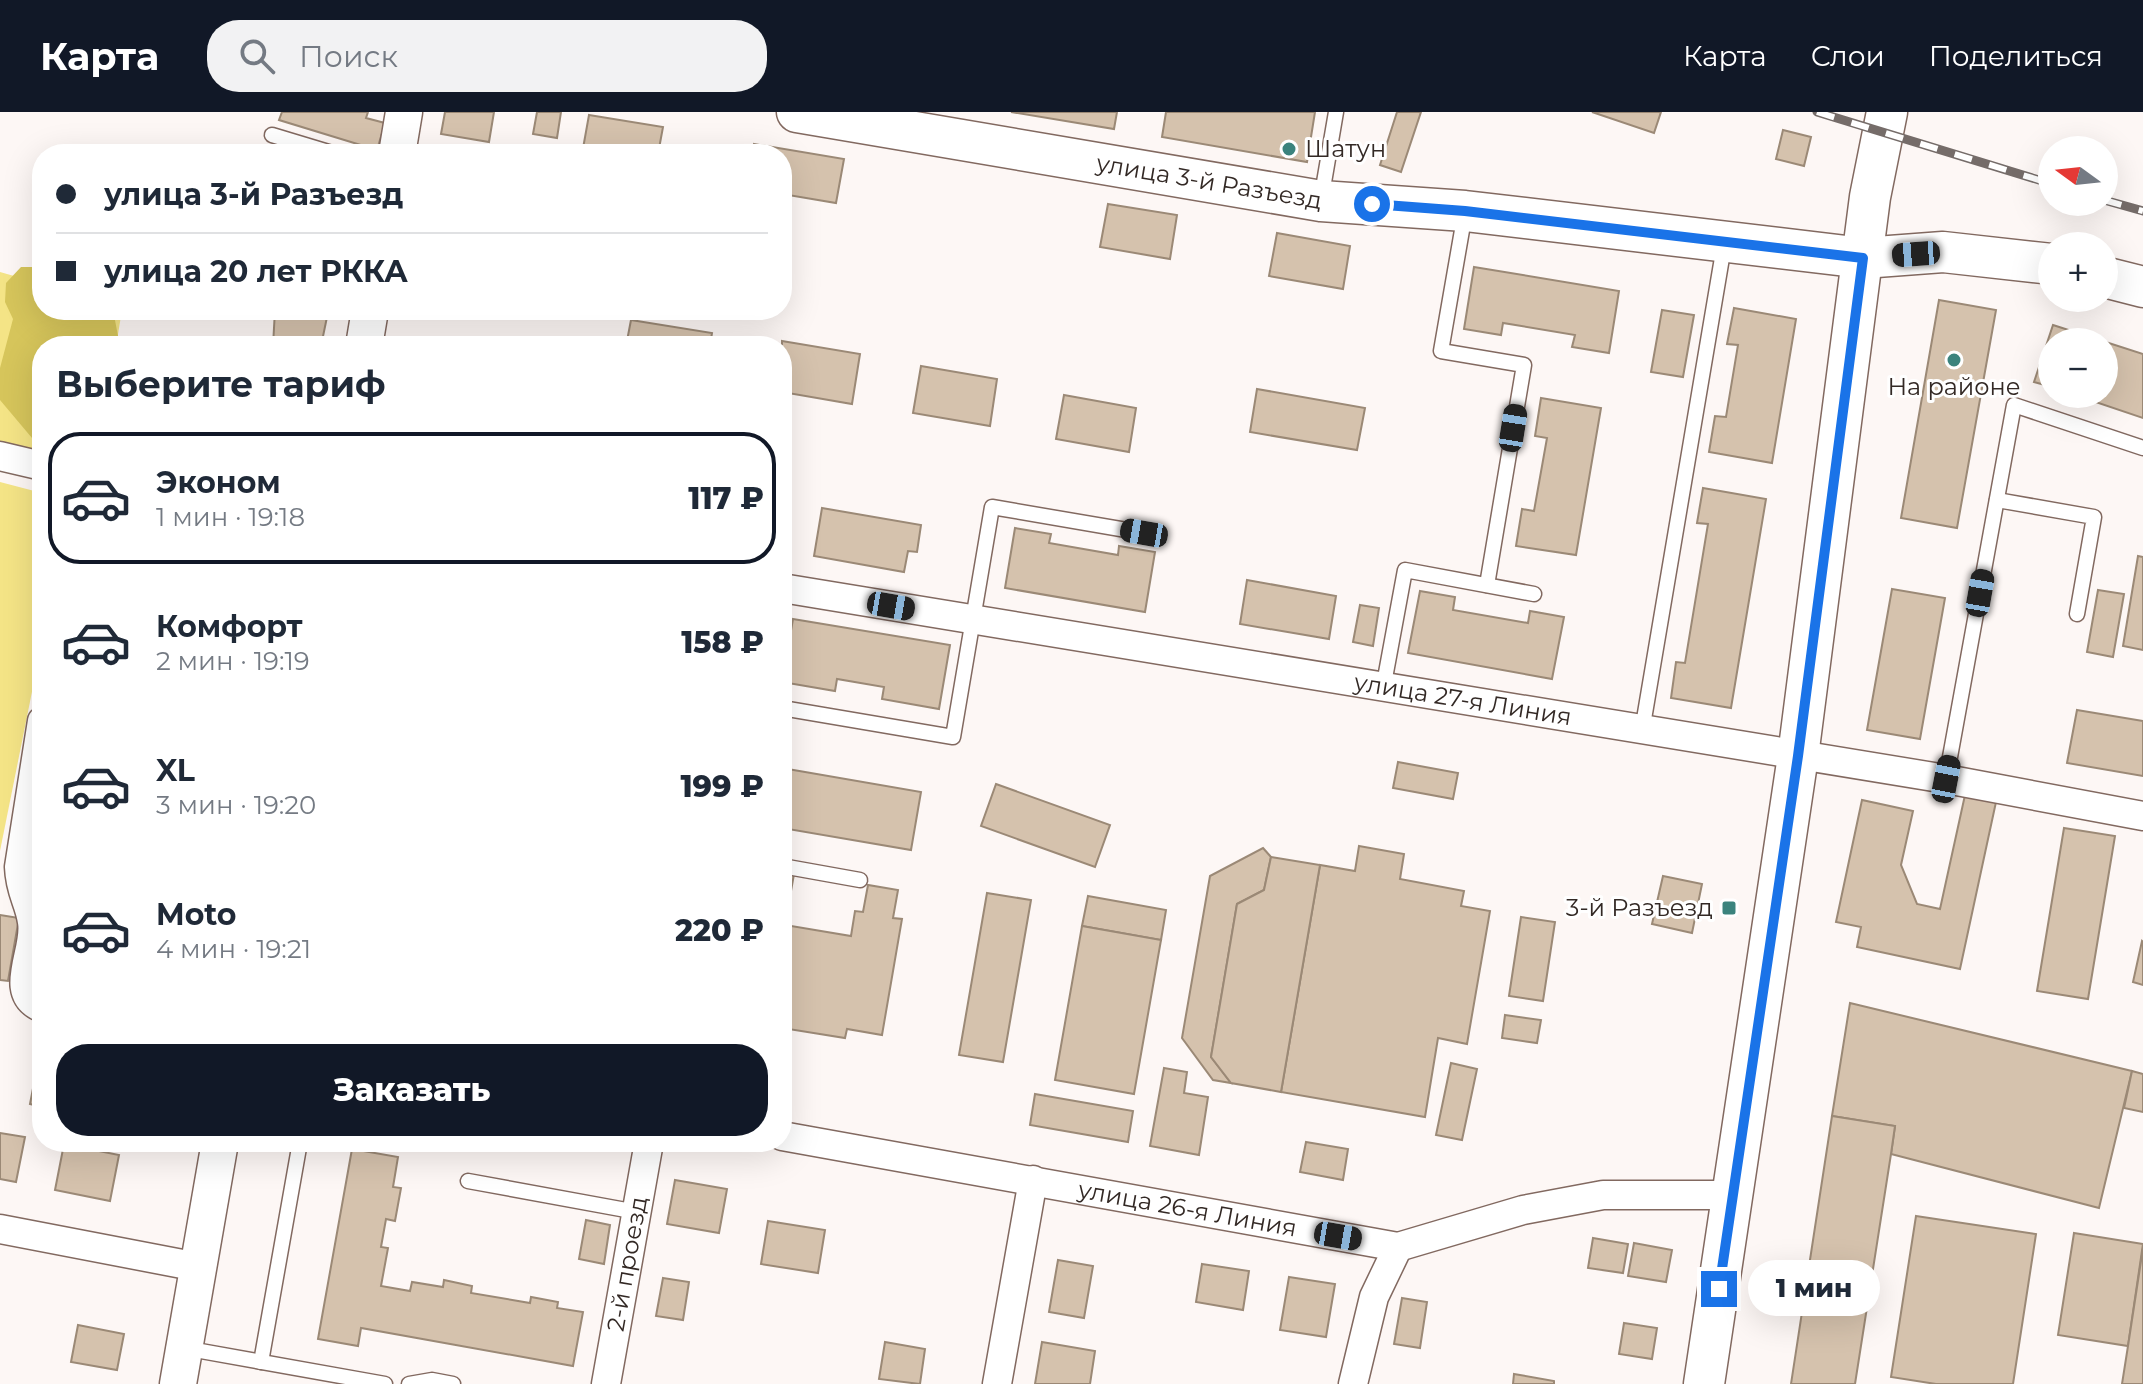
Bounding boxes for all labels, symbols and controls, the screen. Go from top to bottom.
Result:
search box [207,20,767,92]
text: Карта [40,33,159,80]
icon: search [235,34,279,78]
text: Поиск [299,38,398,75]
text: Карта [1683,39,1767,73]
text: Слои [1811,39,1885,73]
text: Поделиться [1929,39,2103,73]
place label: Шатун [1305,134,1386,163]
north arrow [2038,136,2118,216]
map controls [2038,136,2118,408]
marker: Шатун [1280,140,1298,158]
street label: улица 3-й Разъезд [1093,148,1324,215]
text: улица 3-й Разъезд [104,176,403,213]
route start [1354,186,1390,222]
button: + [2038,232,2118,312]
car [1891,240,1941,268]
text: улица 20 лет РККА [104,253,408,290]
button: − [2038,328,2118,408]
marker: На районе [1945,351,1963,369]
text: Выберите тариф [56,362,386,406]
place label: На районе [1887,372,2021,401]
car [1497,402,1529,454]
icon: car [60,462,132,534]
text: Эконом [156,464,281,501]
text: 117 ₽ [688,480,764,517]
text: 1 мин · 19:18 [156,501,305,533]
car [1118,517,1170,549]
car [1964,567,1996,619]
car [865,590,917,622]
icon: car [60,606,132,678]
text: Комфорт [156,608,303,645]
text: 158 ₽ [681,624,764,661]
text: 2 мин · 19:19 [156,645,310,677]
street label: улица 27-я Линия [1351,667,1574,731]
icon: car [60,750,132,822]
text: XL [156,752,195,789]
car [1930,753,1962,805]
text: 199 ₽ [680,768,764,805]
text: 3 мин · 19:20 [156,789,316,821]
place label: 3-й Разъезд [1566,893,1713,922]
icon: car [60,894,132,966]
text: Moto [156,896,237,933]
marker: 3-й Разъезд [1720,899,1738,917]
text: 220 ₽ [675,912,764,949]
text: 4 мин · 19:21 [156,933,311,965]
button: Заказать [56,1044,768,1136]
street label: улица 26-я Линия [1075,1174,1299,1243]
street label: 2-й проезд [601,1194,653,1334]
car [1312,1220,1364,1252]
callout: 1 мин [1747,1261,1879,1317]
route end [1701,1271,1737,1307]
text: 1 мин [1776,1272,1852,1304]

